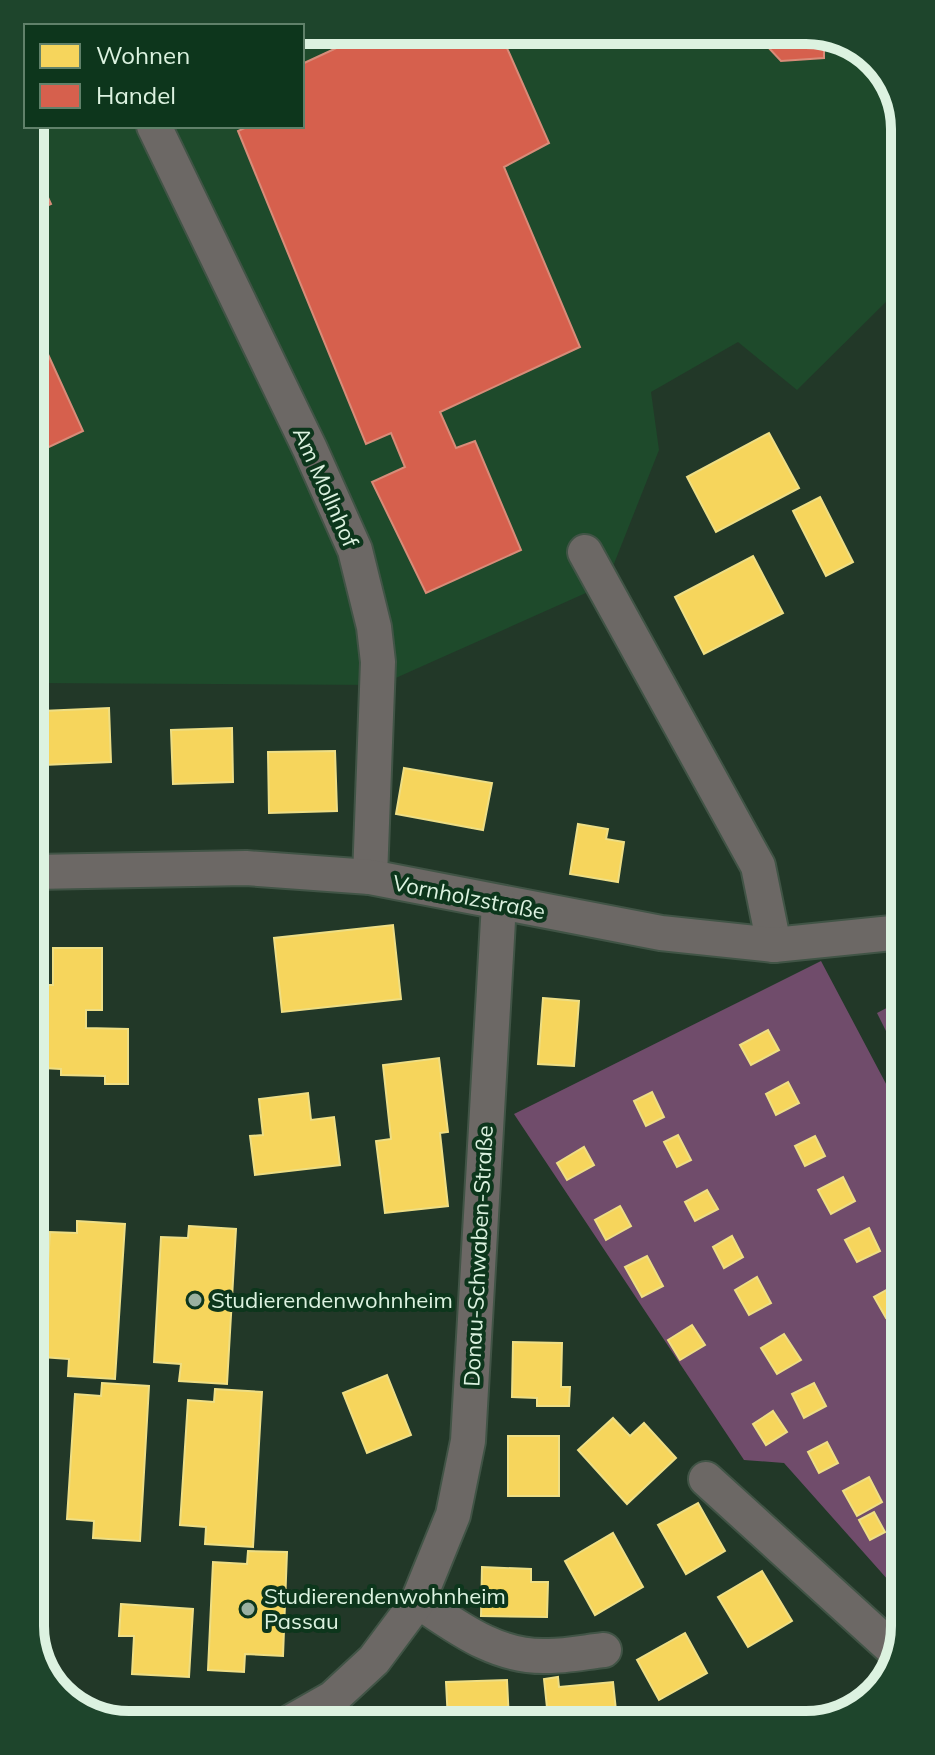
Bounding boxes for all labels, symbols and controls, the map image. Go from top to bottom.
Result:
legend [24,24,304,128]
text: Wohnen [96,40,190,70]
text: Handel [96,80,176,110]
street label: Am Mollnhof [287,422,365,552]
street label: Vornholzstraße [390,868,548,926]
street label: Donau-Schwaben-Straße [457,1125,499,1387]
place label: Studierendenwohnheim [211,1286,453,1314]
marker: Studierendenwohnheim [186,1291,204,1309]
place label: Studierendenwohnheim Passau [264,1582,506,1635]
marker: Studierendenwohnheim Passau [239,1600,257,1618]

